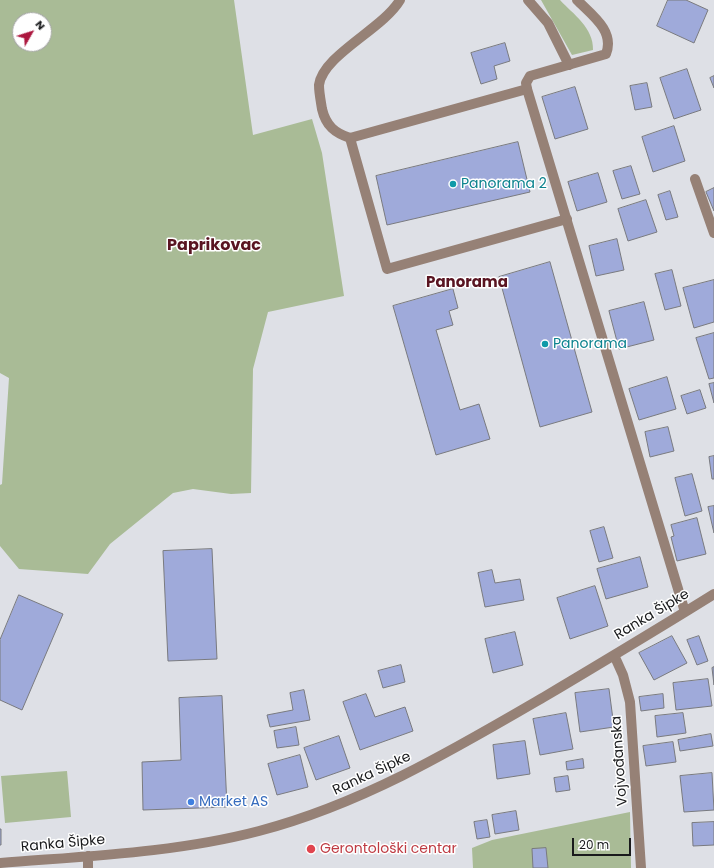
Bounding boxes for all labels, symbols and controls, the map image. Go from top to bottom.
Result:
north arrow [12,12,52,52]
text: N [32,17,49,33]
place label: Panorama 2 [461,176,547,192]
marker: Panorama 2 [448,179,458,189]
district label: Paprikovac [167,236,261,256]
district label: Panorama [426,274,508,292]
place label: Panorama [553,336,627,352]
marker: Panorama [540,339,550,349]
street label: Ranka Šipke [612,586,692,644]
street label: Vojvođanska [608,715,632,807]
street label: Ranka Šipke [330,749,414,799]
place label: Market AS [199,794,268,810]
marker: Market AS [186,797,196,807]
scale bar [574,830,633,856]
street label: Ranka Šipke [20,832,106,856]
text: 20 m [579,836,609,853]
place label: Gerontološki centar [320,841,457,857]
marker: Gerontološki centar [305,843,317,855]

